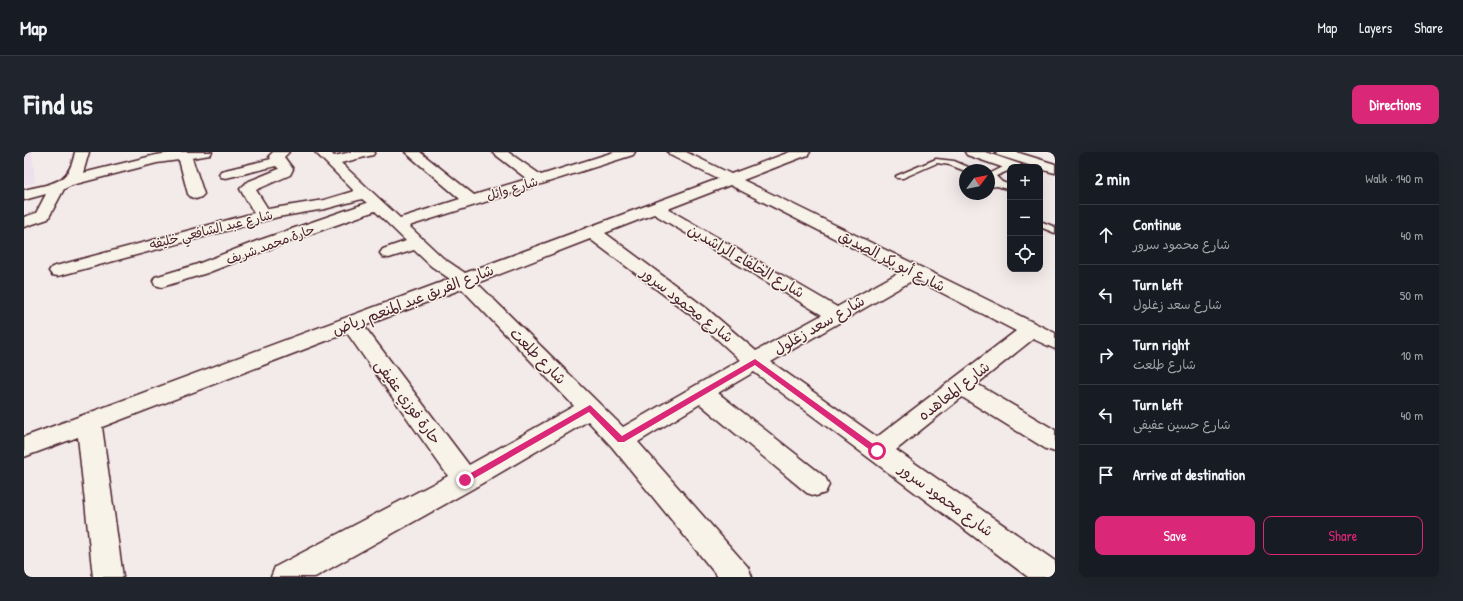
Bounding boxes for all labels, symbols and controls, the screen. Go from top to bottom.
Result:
text: Map [20,15,47,41]
text: Map [1317,18,1337,37]
text: Layers [1359,18,1392,37]
text: Share [1414,18,1443,37]
text: Find us [24,85,93,123]
button: Directions [1352,85,1439,124]
north arrow [959,164,995,200]
map controls [1007,164,1043,272]
button: + [1007,164,1043,200]
text: 2 min [1095,167,1130,190]
text: Walk · 140 m [1365,169,1423,187]
street label: شارع وائل [484,172,540,205]
button: − [1007,200,1043,236]
street label: شارع عبد الشافعي خليفه [147,205,275,256]
text: Continue [1133,214,1181,235]
street label: شارع الخلفاء الراشدين [684,219,808,303]
street label: حارة محمد شريف [223,220,317,268]
icon: ahead [1095,224,1117,246]
street label: شارع أبو بكر الصديق [835,225,949,297]
text: 40 m [1400,226,1423,244]
text: شارع محمود سرور [1133,235,1230,253]
button: locate [1007,236,1043,272]
street label: شارع الفريق عبد المنعم رياض [329,259,497,342]
street label: شارع محمود سرور [636,261,738,347]
text: Turn left [1133,274,1183,295]
icon: left [1095,284,1117,306]
text: 50 m [1400,286,1423,304]
street label: شارع سعد زغلول [769,290,868,359]
text: شارع سعد زغلول [1133,295,1222,313]
street label: شارع طلعت [505,323,571,389]
text: Turn right [1133,334,1189,355]
icon: right [1095,344,1117,366]
text: 10 m [1401,346,1423,364]
street label: حارة فوزي عفيفى [370,355,446,449]
text: شارع طلعت [1133,355,1196,373]
street label: شارع المعاهده [913,356,994,425]
text: Turn left [1133,394,1183,415]
icon: left [1095,404,1117,426]
text: 40 m [1400,406,1423,424]
text: شارع حسين عفيفى [1133,415,1231,433]
route start [868,442,886,460]
street label: شارع محمود سرور [894,458,998,541]
icon: arrive [1095,464,1117,486]
text: Arrive at destination [1133,464,1245,485]
route end [456,471,474,489]
button: Save [1095,516,1255,555]
button: Share [1263,516,1423,555]

